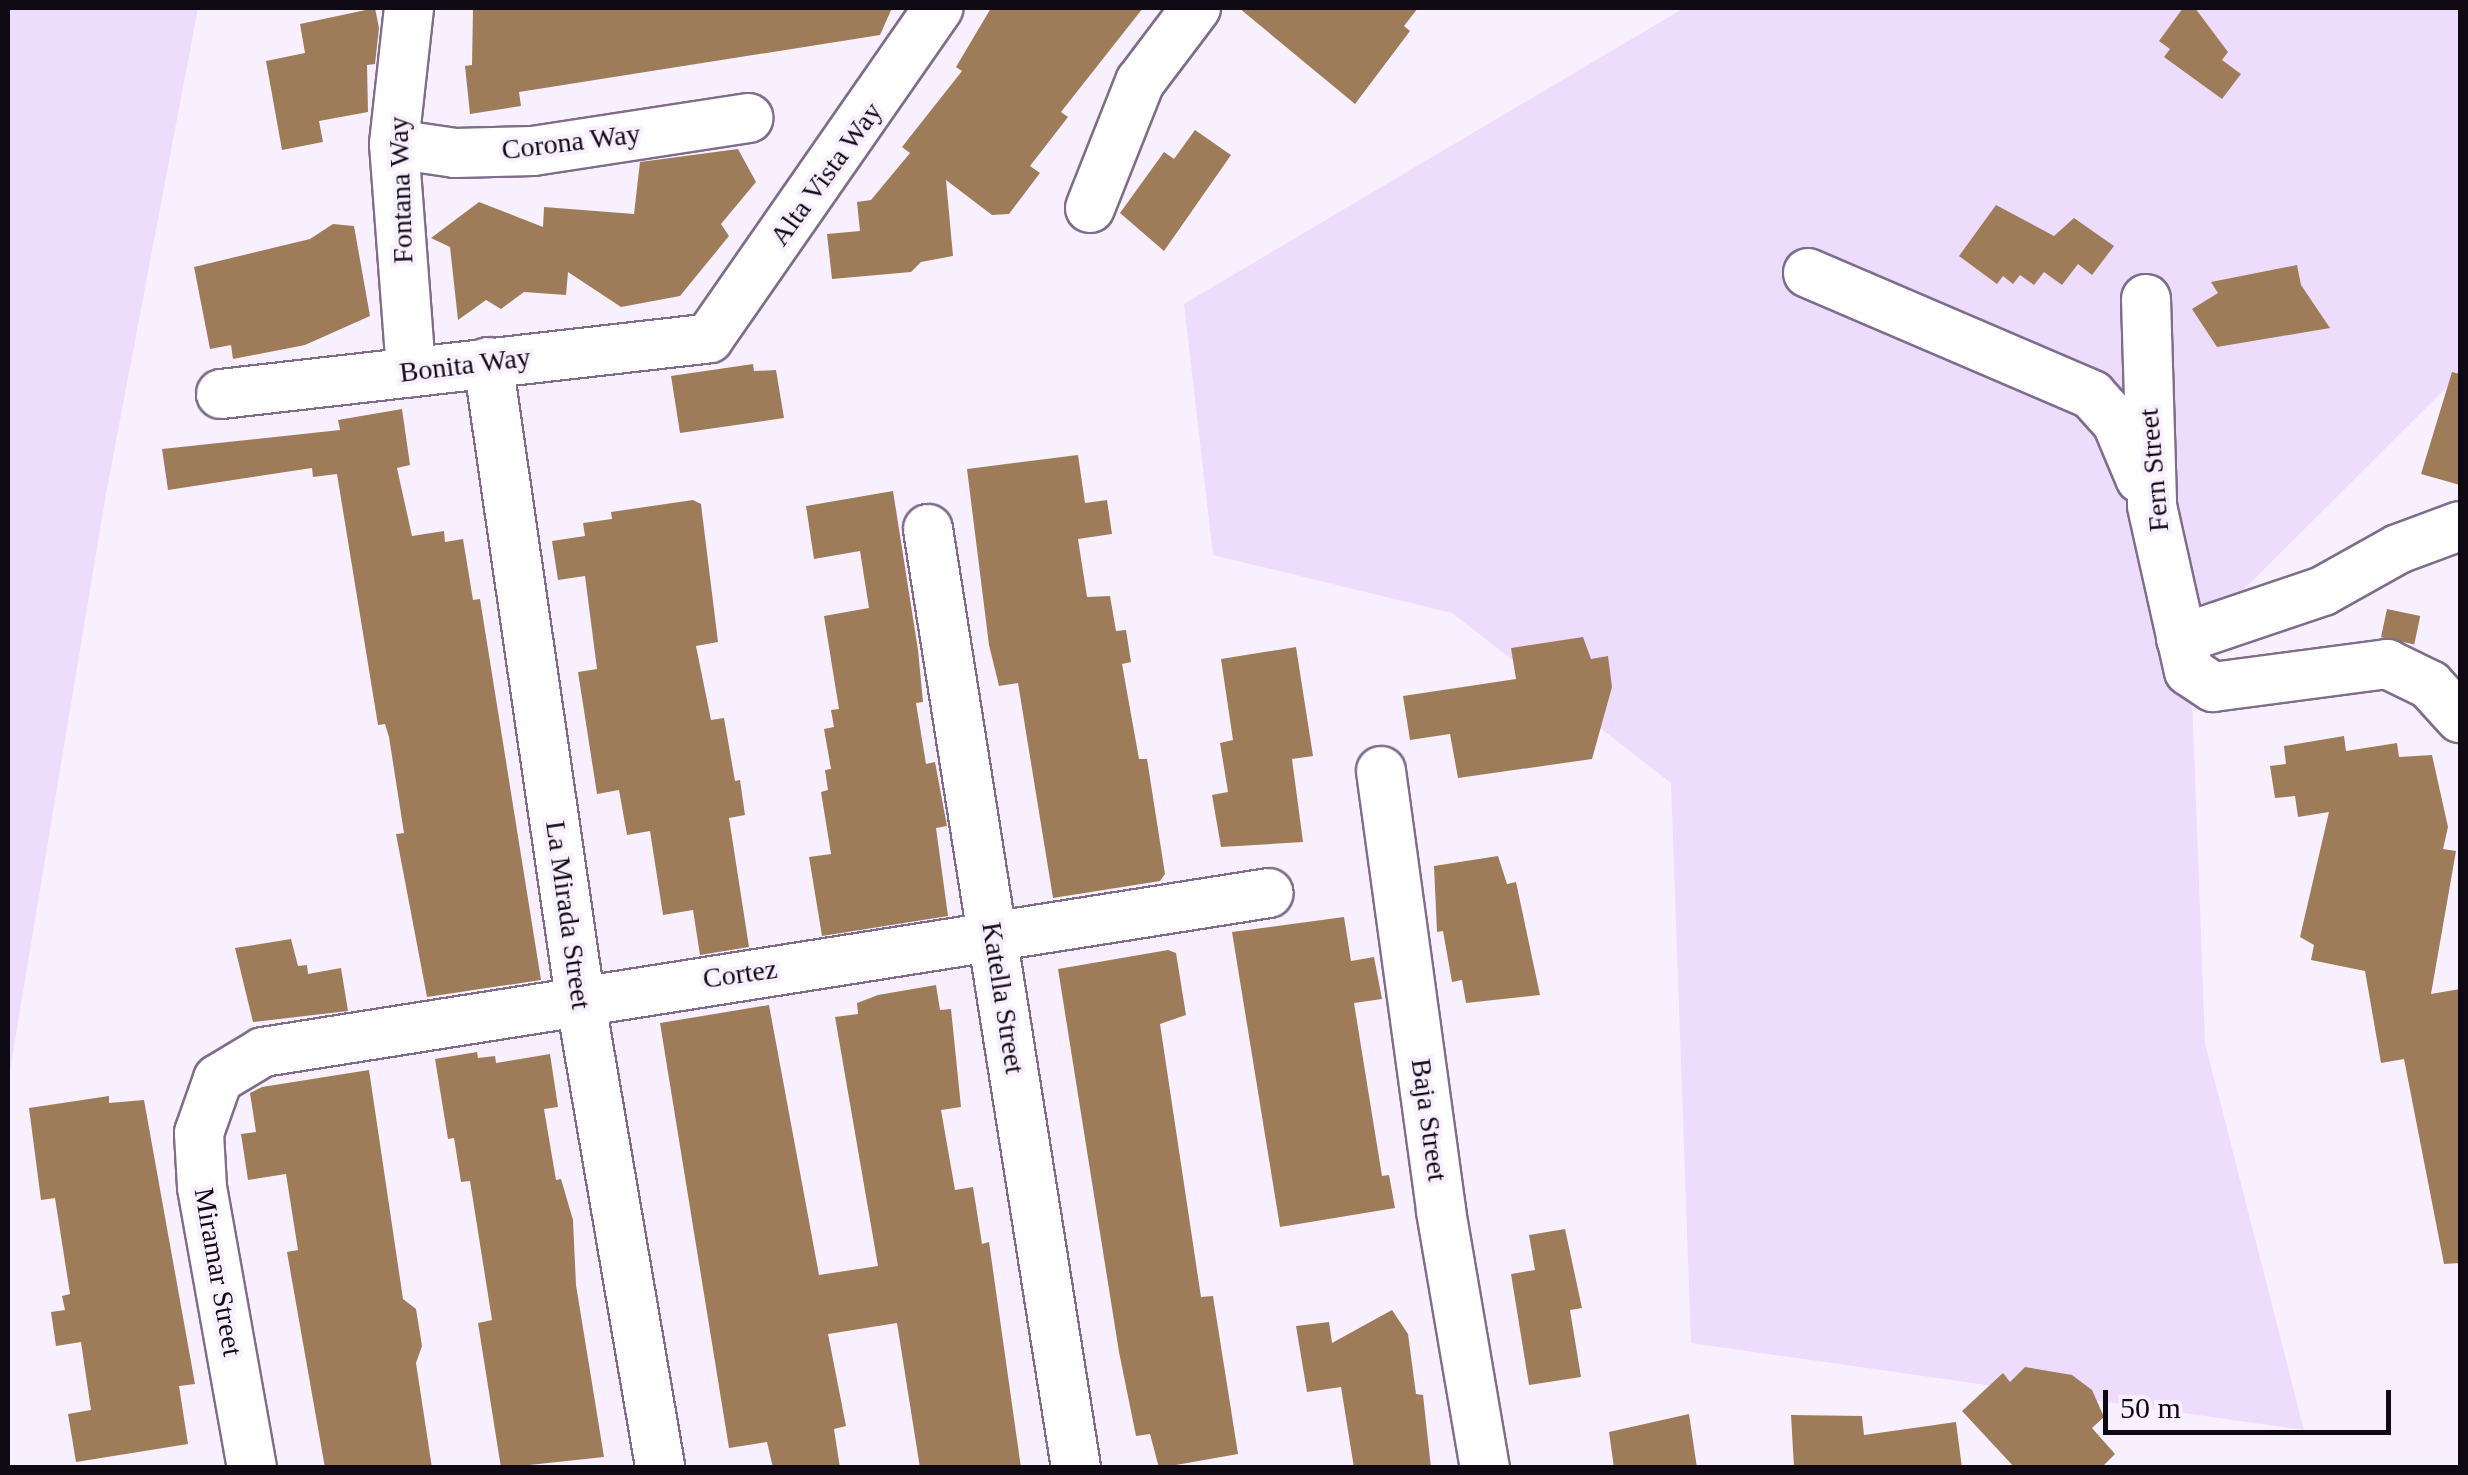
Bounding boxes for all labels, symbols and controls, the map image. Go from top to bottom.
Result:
street label: Alta Vista Way [762,95,890,253]
street label: Fontana Way [382,116,420,264]
street label: Corona Way [499,117,643,167]
street label: Bonita Way [397,340,533,390]
street label: Fern Street [2132,407,2176,533]
street label: La Mirada Street [538,819,598,1011]
street label: Katella Street [974,920,1032,1076]
street label: Cortez [701,952,779,996]
street label: Baja Street [1404,1056,1454,1184]
street label: Miramar Street [187,1185,249,1359]
scale bar [2108,1370,2396,1432]
text: 50 m [2120,1391,2181,1424]

